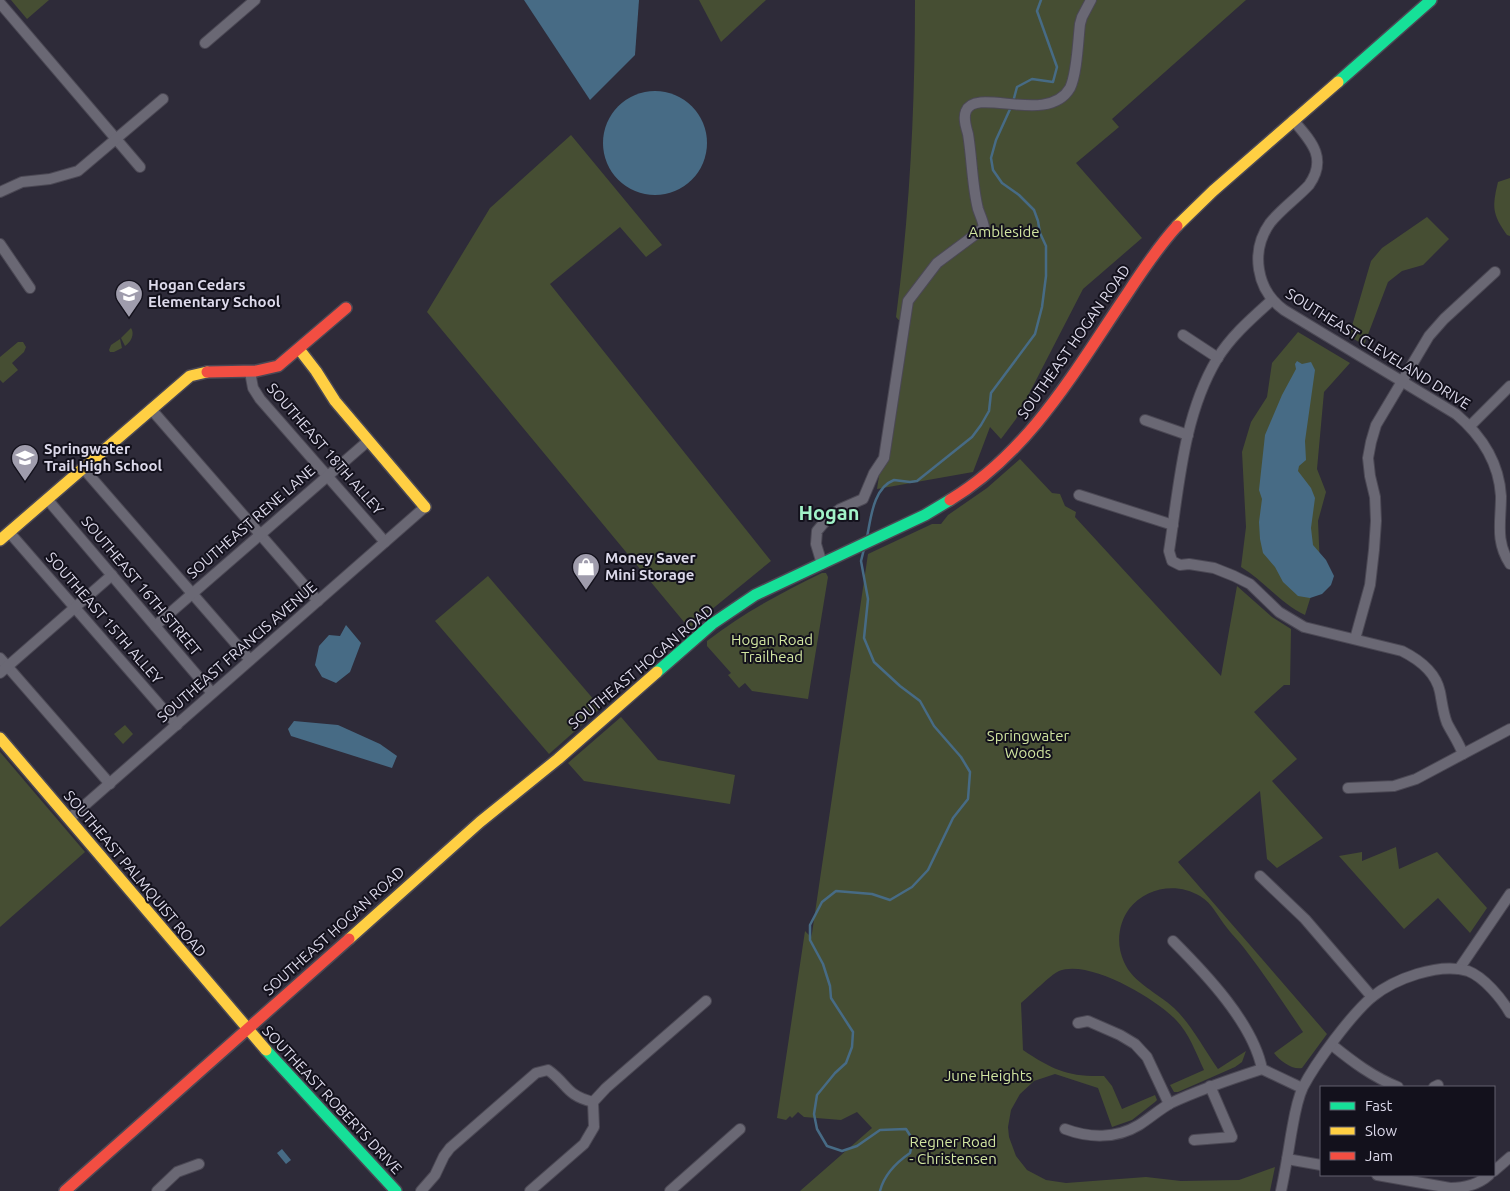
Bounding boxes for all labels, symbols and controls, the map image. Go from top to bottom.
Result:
park label: Ambleside [969,223,1039,240]
street label: SOUTHEAST HOGAN ROAD [1014,262,1133,422]
place label: Hogan Cedars Elementary School [148,276,281,310]
school or university icon: Hogan Cedars Elementary School [114,279,144,318]
street label: SOUTHEAST CLEVELAND DRIVE [1283,285,1474,413]
street label: SOUTHEAST 18TH ALLEY [264,380,387,518]
place label: Springwater Trail High School [44,440,162,474]
school or university icon: Springwater Trail High School [10,443,40,482]
street label: SOUTHEAST RENE LANE [183,461,318,582]
district label: Hogan [799,501,859,524]
street label: SOUTHEAST 16TH STREET [78,513,205,659]
street label: SOUTHEAST 15TH ALLEY [43,549,166,687]
place label: Money Saver Mini Storage [605,549,696,583]
shop icon: Money Saver Mini Storage [571,552,601,591]
street label: SOUTHEAST FRANCIS AVENUE [154,578,320,725]
street label: SOUTHEAST HOGAN ROAD [565,601,717,732]
park label: Hogan Road Trailhead [731,631,813,665]
park label: Springwater Woods [987,727,1069,761]
street label: SOUTHEAST PALMQUIST ROAD [61,787,210,960]
street label: SOUTHEAST HOGAN ROAD [260,863,408,998]
street label: SOUTHEAST ROBERTS DRIVE [259,1022,406,1177]
park label: June Heights [944,1067,1032,1084]
legend [1320,1086,1495,1176]
text: Fast [1365,1097,1393,1114]
text: Slow [1365,1122,1398,1139]
park label: Regner Road - Christensen [909,1133,997,1167]
text: Jam [1365,1147,1393,1164]

